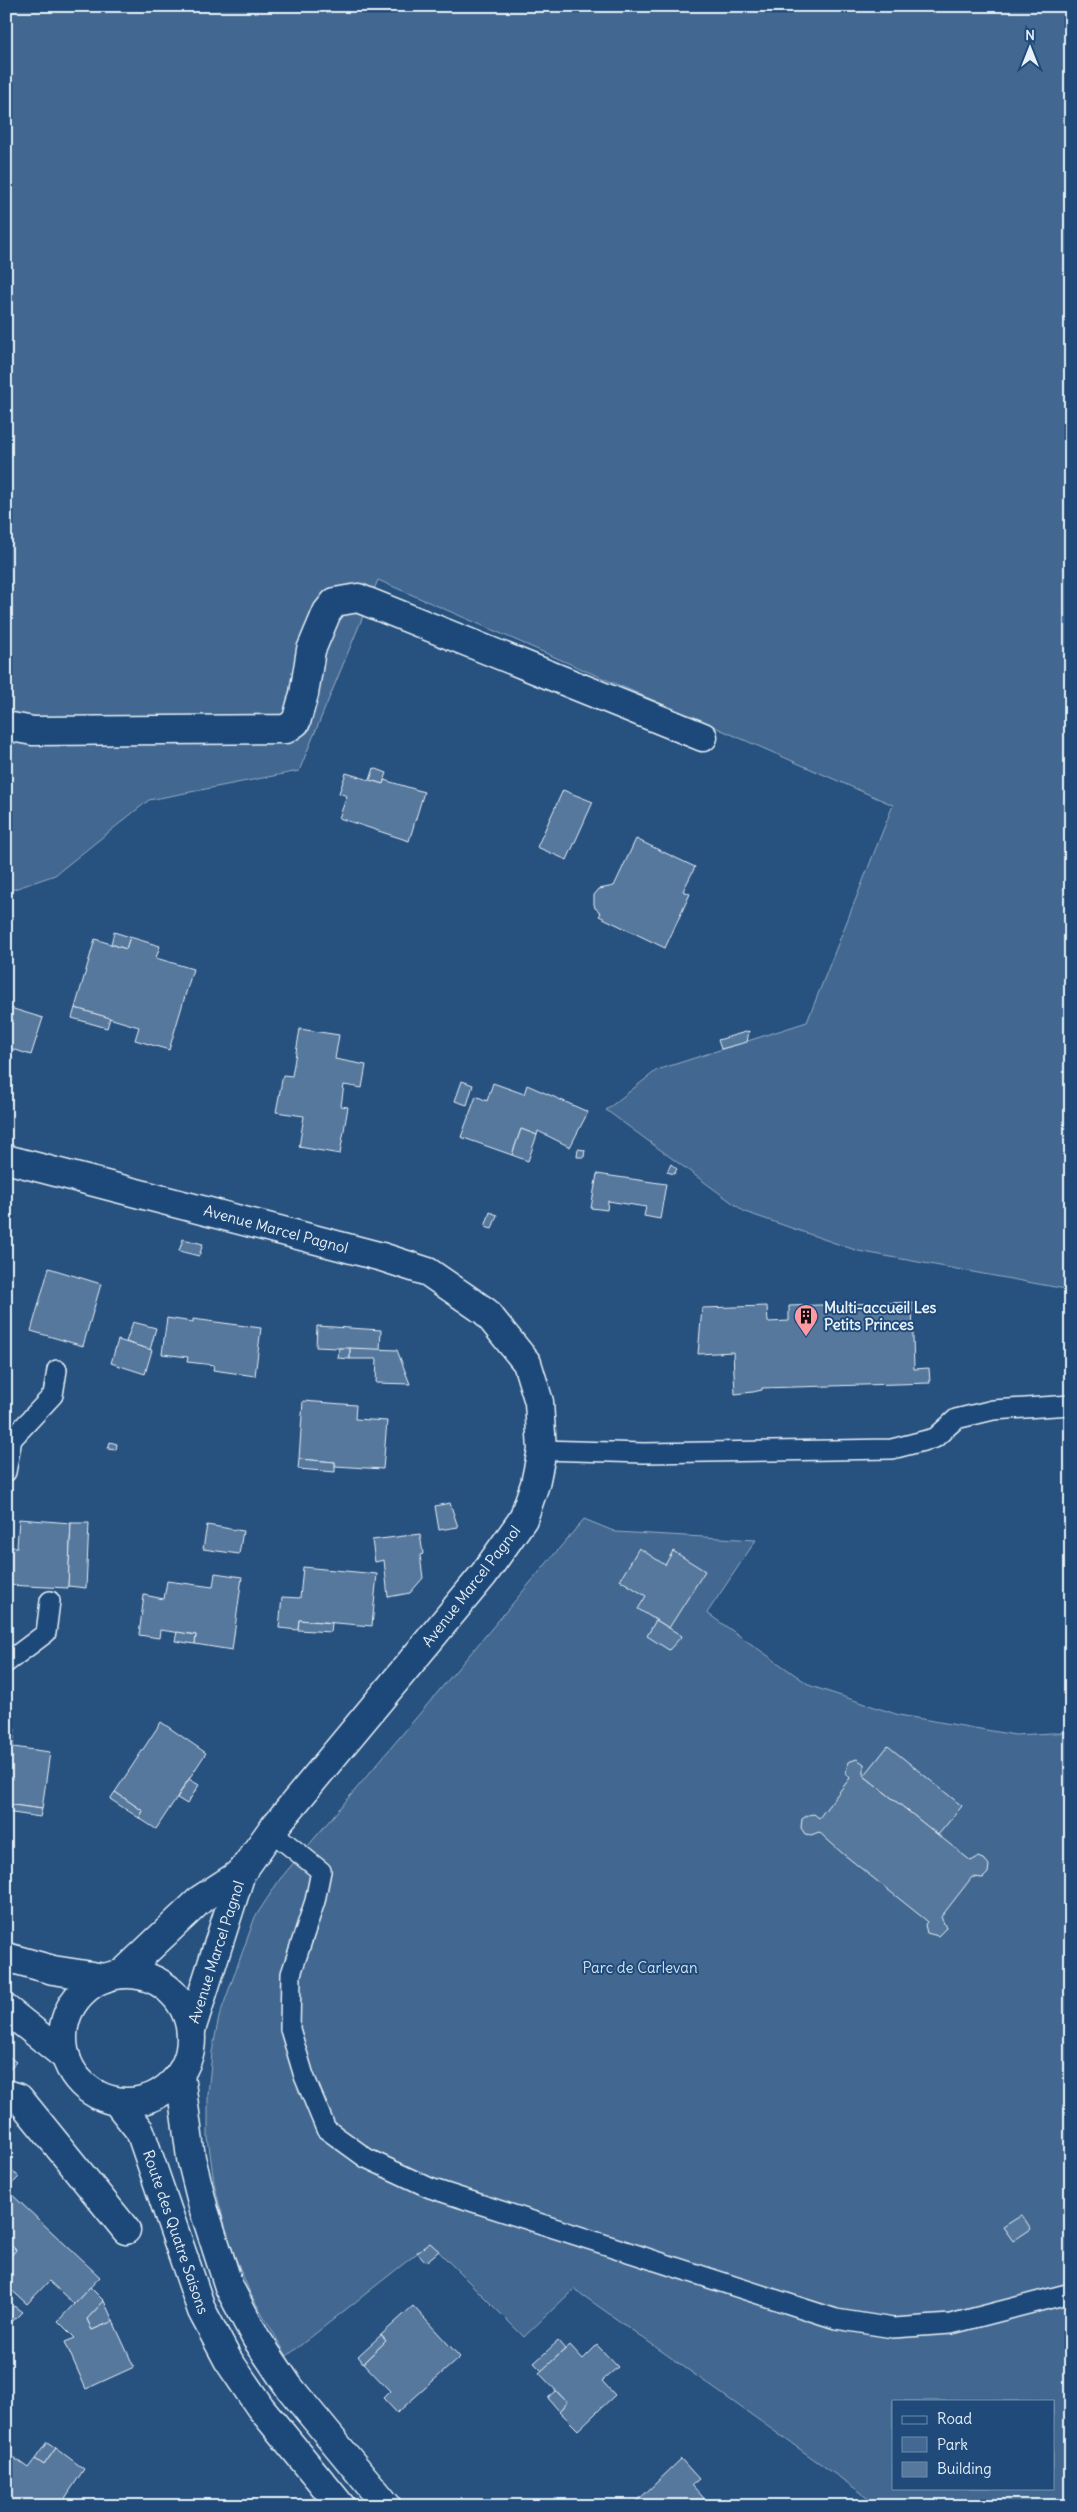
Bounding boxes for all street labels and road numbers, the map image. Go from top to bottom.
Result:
street label: Avenue Marcel Pagnol [202,1201,350,1257]
street label: Avenue Marcel Pagnol [418,1521,524,1651]
street label: Avenue Marcel Pagnol [184,1878,248,2026]
street label: Route des Quatre Saisons [139,2147,213,2317]

